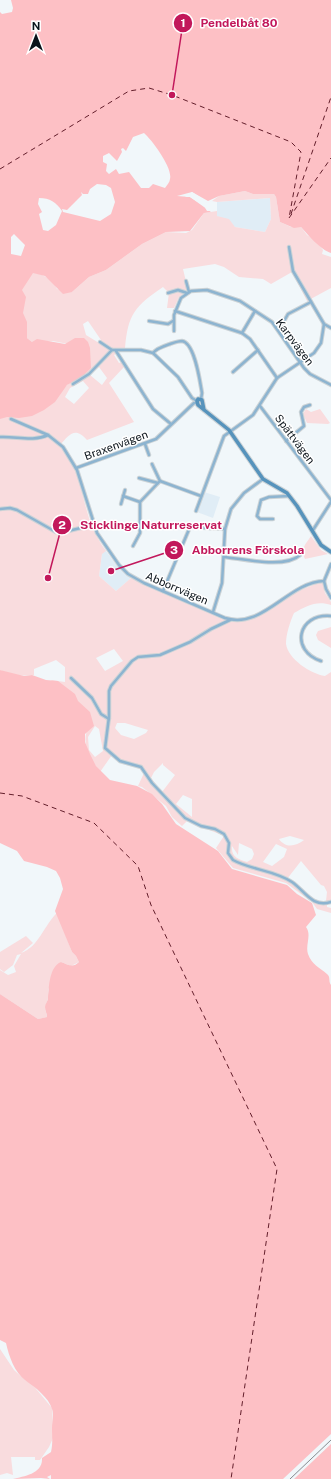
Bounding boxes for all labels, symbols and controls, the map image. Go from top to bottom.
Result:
callout: Pendelbåt 80 [173,11,286,35]
north arrow [16,16,56,56]
text: 1 [180,16,186,30]
text: Pendelbåt 80 [200,16,278,30]
text: N [32,20,40,32]
street label: Karpvägen [274,316,316,368]
street label: Spättvägen [273,412,317,466]
street label: Braxenvägen [83,428,149,462]
callout: Sticklinge Naturreservat [52,513,230,537]
text: 2 [58,518,66,532]
text: Sticklinge Naturreservat [80,518,222,532]
callout: Abborrens Förskola [164,538,313,562]
text: 3 [170,543,178,557]
text: Abborrens Förskola [192,543,304,557]
street label: Abborrvägen [144,569,210,607]

